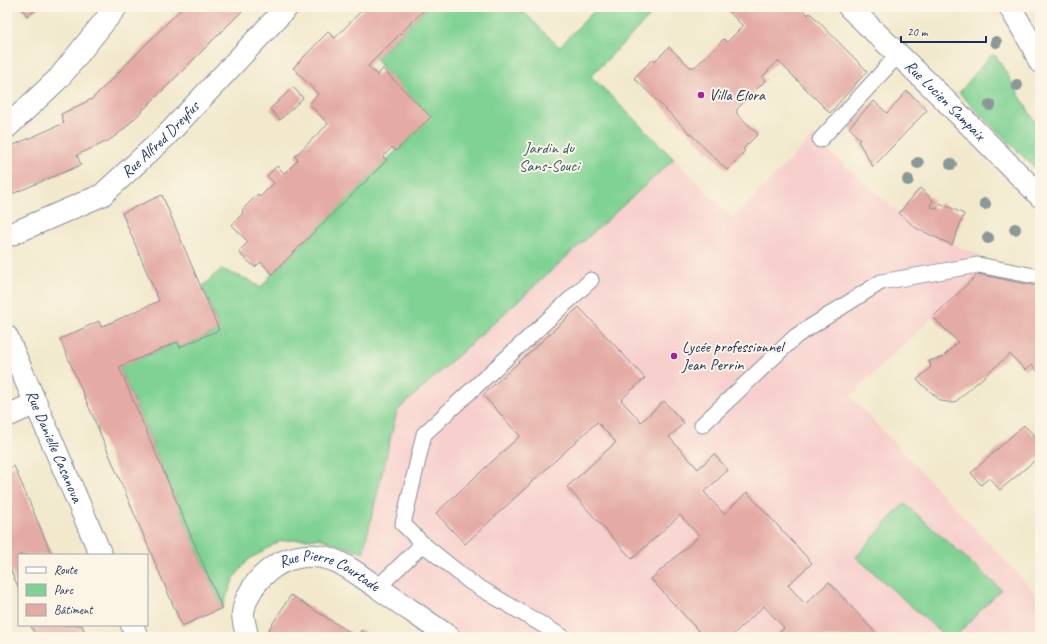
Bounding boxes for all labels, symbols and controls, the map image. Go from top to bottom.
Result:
scale bar [901,18,986,44]
text: 20 m [907,24,929,40]
street label: Rue Lucien Sampaix [901,56,991,146]
place label: Villa Elora [709,85,766,105]
marker: Villa Elora [696,90,706,100]
street label: Rue Alfred Dreyfus [117,96,205,182]
park label: Jardin du Sans-Souci [519,138,581,176]
place label: Lycée professionnel Jean Perrin [681,337,786,375]
marker: Lycée professionnel Jean Perrin [669,351,679,361]
street label: Rue Danielle Casanova [21,387,88,506]
street label: Rue Pierre Courtade [276,546,385,597]
legend [18,554,148,626]
text: Route [54,562,78,578]
text: Parc [54,582,74,598]
text: Bâtiment [54,602,93,618]

